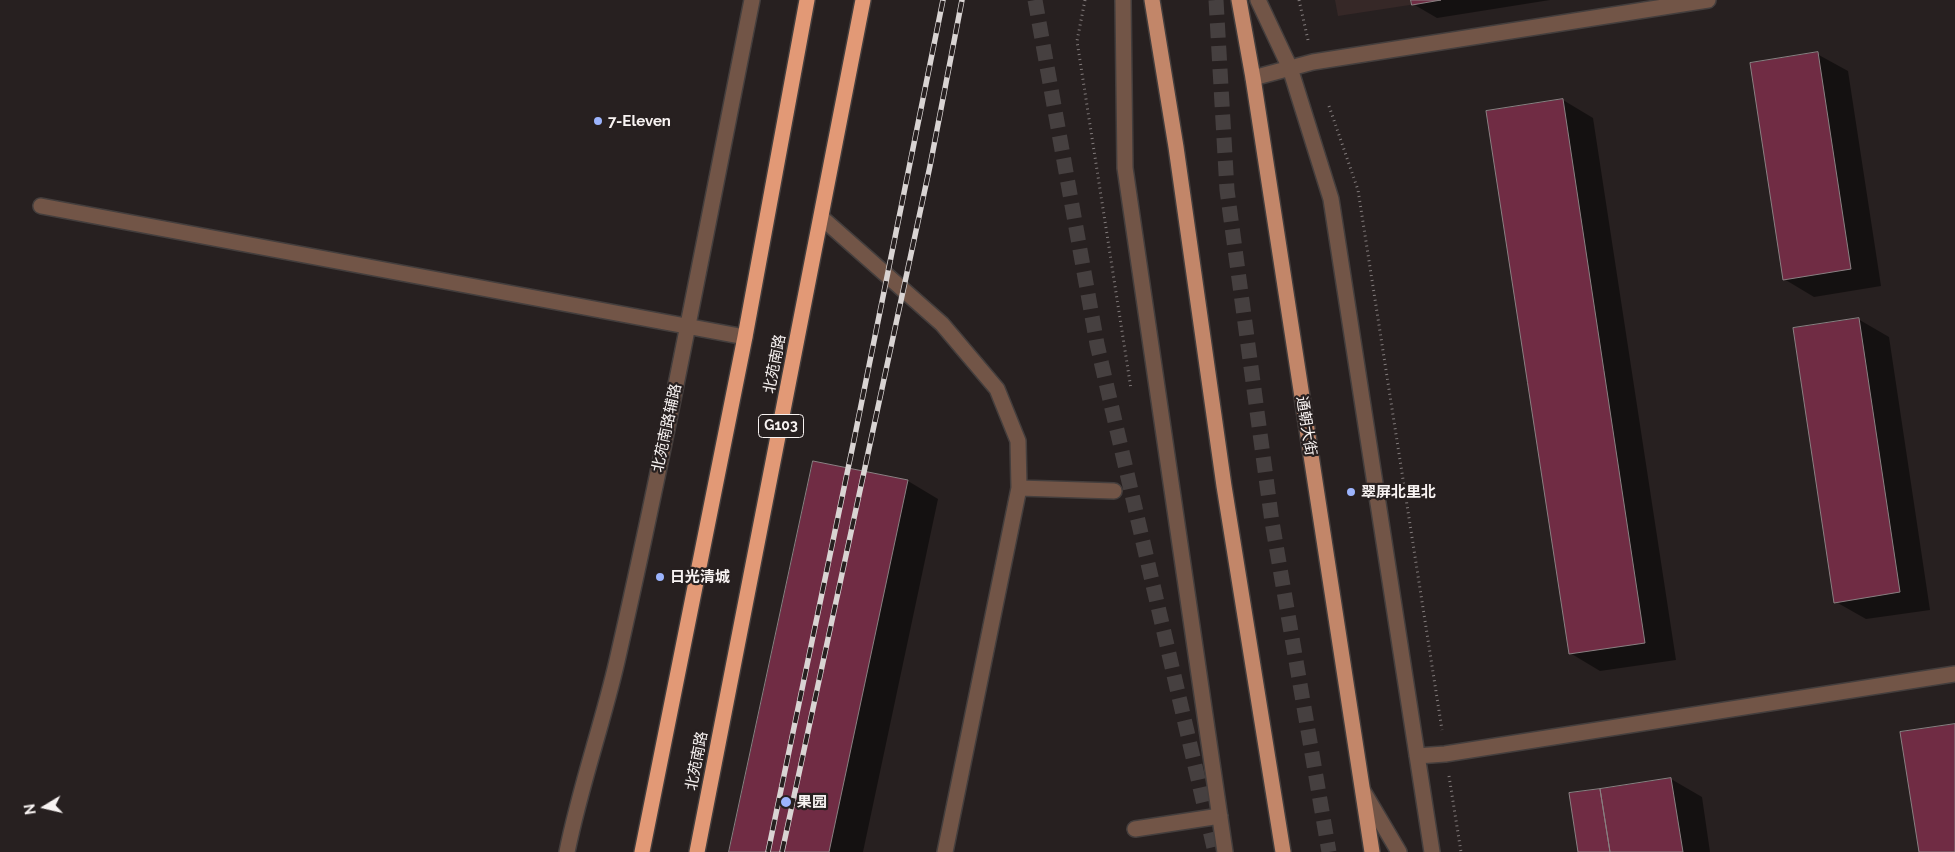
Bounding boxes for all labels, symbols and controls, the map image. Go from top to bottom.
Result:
place label: 7-Eleven [608,112,671,130]
marker: 7-Eleven [592,115,604,127]
street label: 北苑南路 [760,333,790,395]
street label: 北苑南路辅路 [649,382,685,474]
street label: 通朝大街 [1292,395,1320,457]
road number: G103 [758,414,804,438]
place label: 翠屏北里北 [1361,483,1436,501]
marker: 翠屏北里北 [1345,486,1357,498]
place label: 日光清城 [670,568,730,586]
marker: 日光清城 [654,571,666,583]
street label: 北苑南路 [682,730,712,792]
north arrow [20,782,70,832]
place label: 果园 [797,793,827,811]
marker: 果园 [779,795,793,809]
text: N [21,803,39,816]

